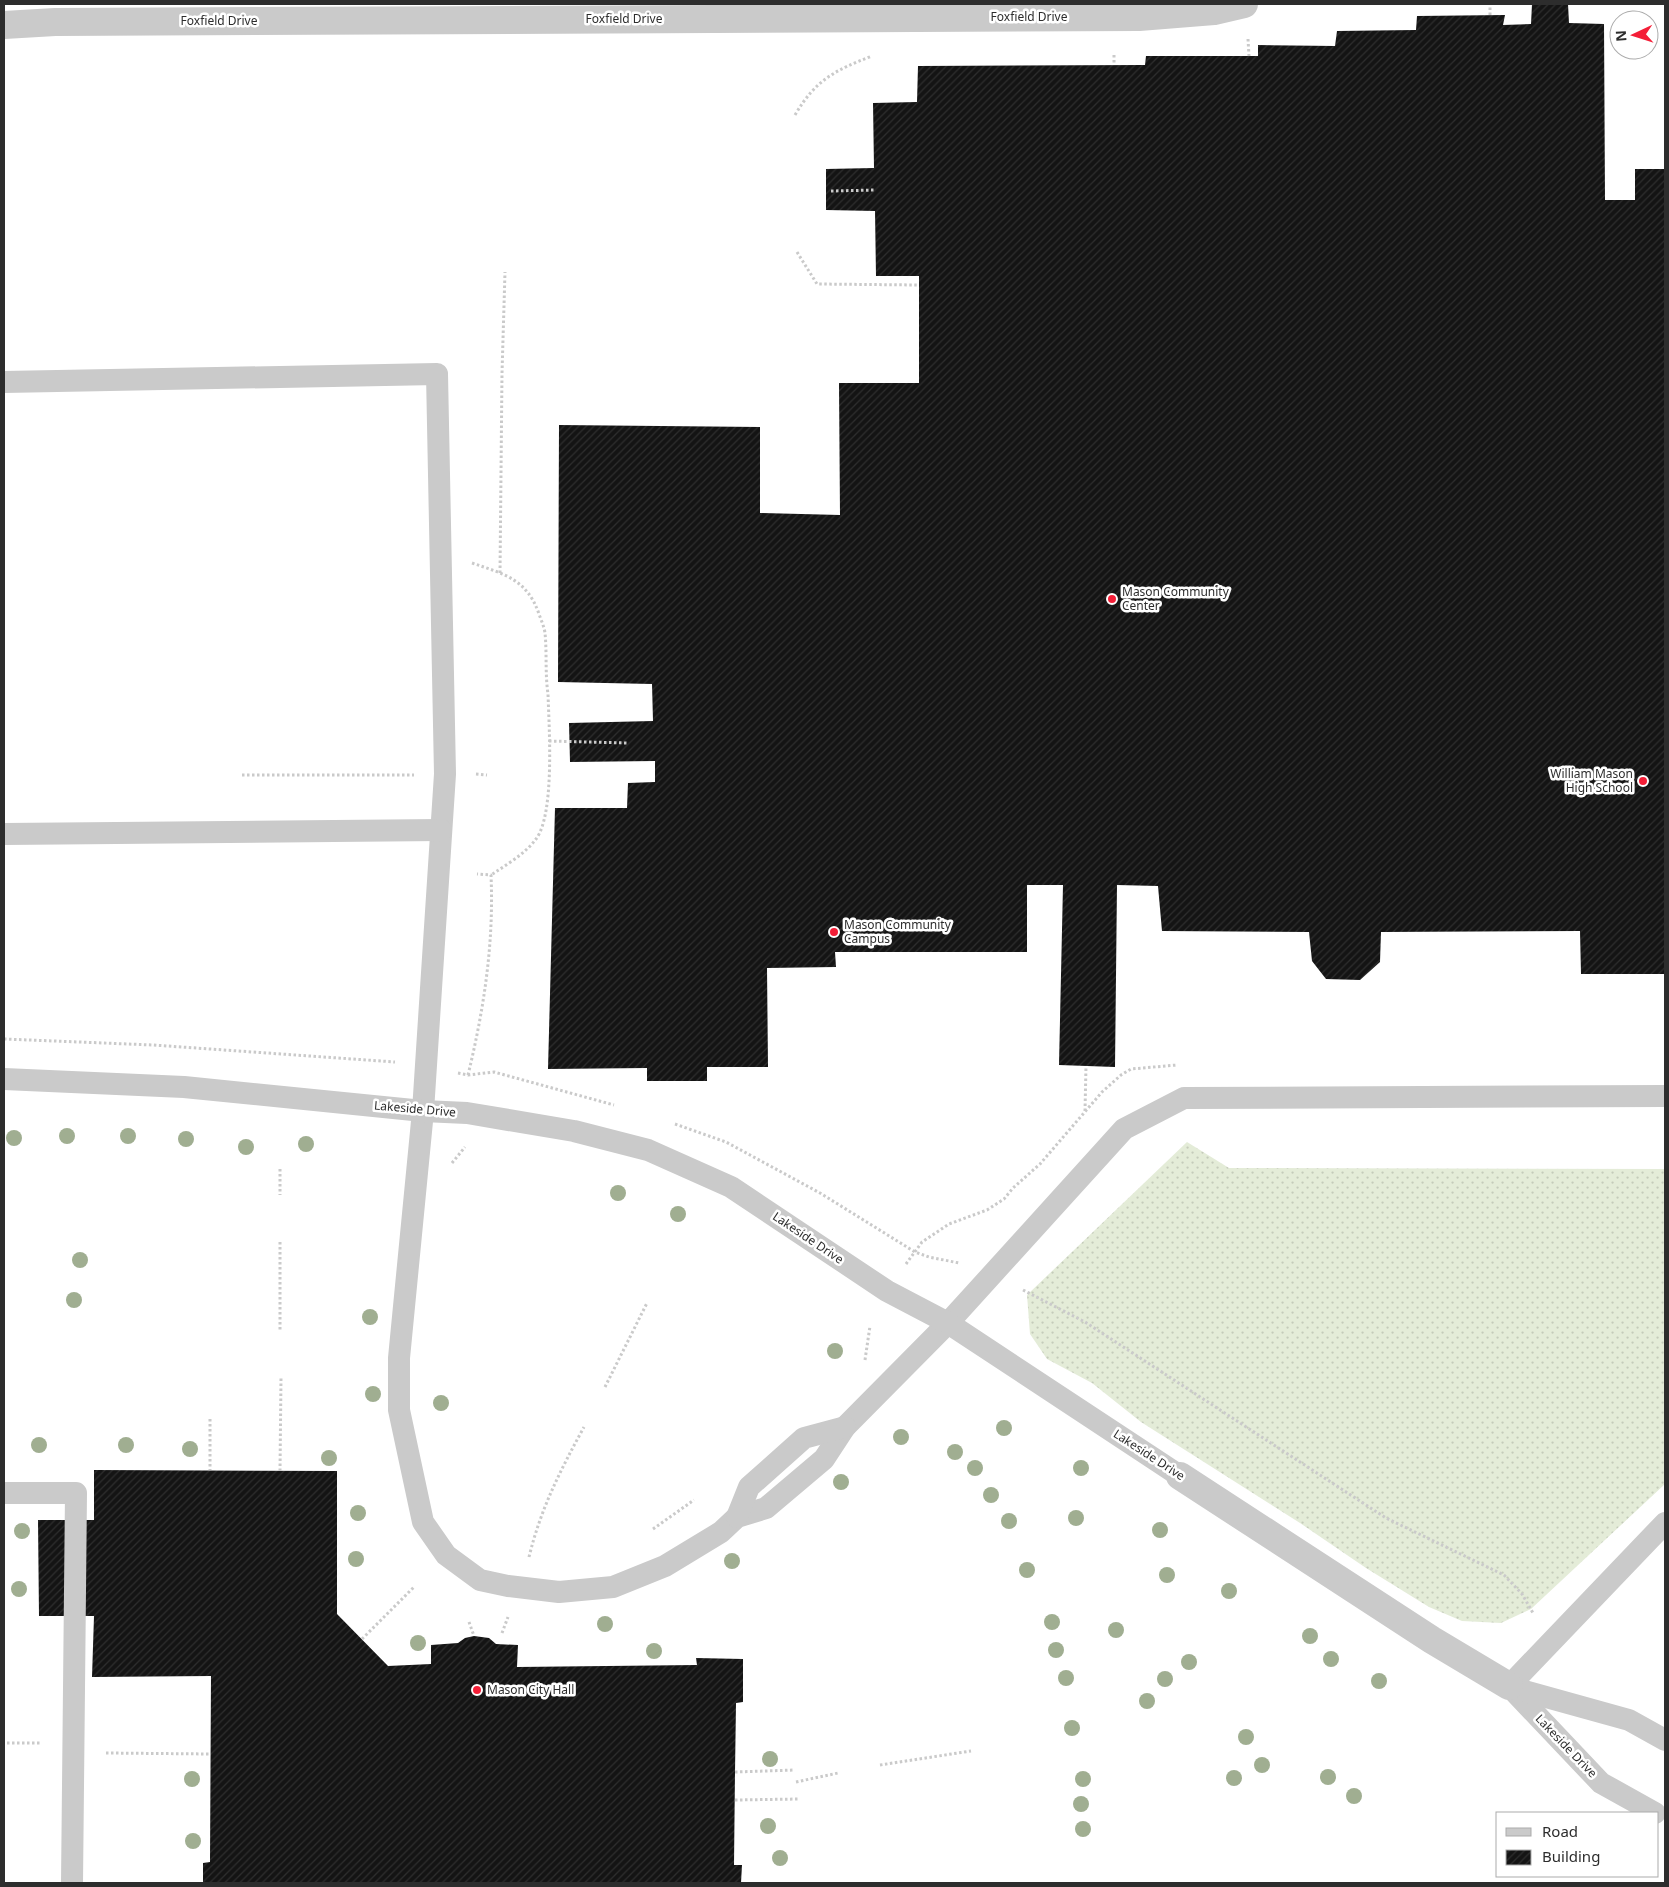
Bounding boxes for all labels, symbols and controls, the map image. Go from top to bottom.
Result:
street label: Foxfield Drive [991,8,1068,25]
street label: Foxfield Drive [586,10,663,27]
north arrow [1609,10,1659,60]
street label: Foxfield Drive [181,12,258,29]
text: N [1611,30,1630,42]
place label: Mason Community Center [1122,583,1230,614]
marker: Mason Community Center [1106,593,1118,605]
place label: William Mason High School [1550,765,1633,796]
marker: William Mason High School [1637,775,1649,787]
place label: Mason Community Campus [844,916,952,947]
marker: Mason Community Campus [828,926,840,938]
street label: Lakeside Drive [373,1096,457,1121]
street label: Lakeside Drive [770,1208,847,1268]
street label: Lakeside Drive [1110,1425,1188,1484]
place label: Mason City Hall [487,1681,574,1698]
marker: Mason City Hall [471,1684,483,1696]
street label: Lakeside Drive [1532,1710,1601,1781]
legend [1496,1812,1659,1877]
text: Road [1542,1821,1578,1841]
text: Building [1542,1846,1600,1866]

